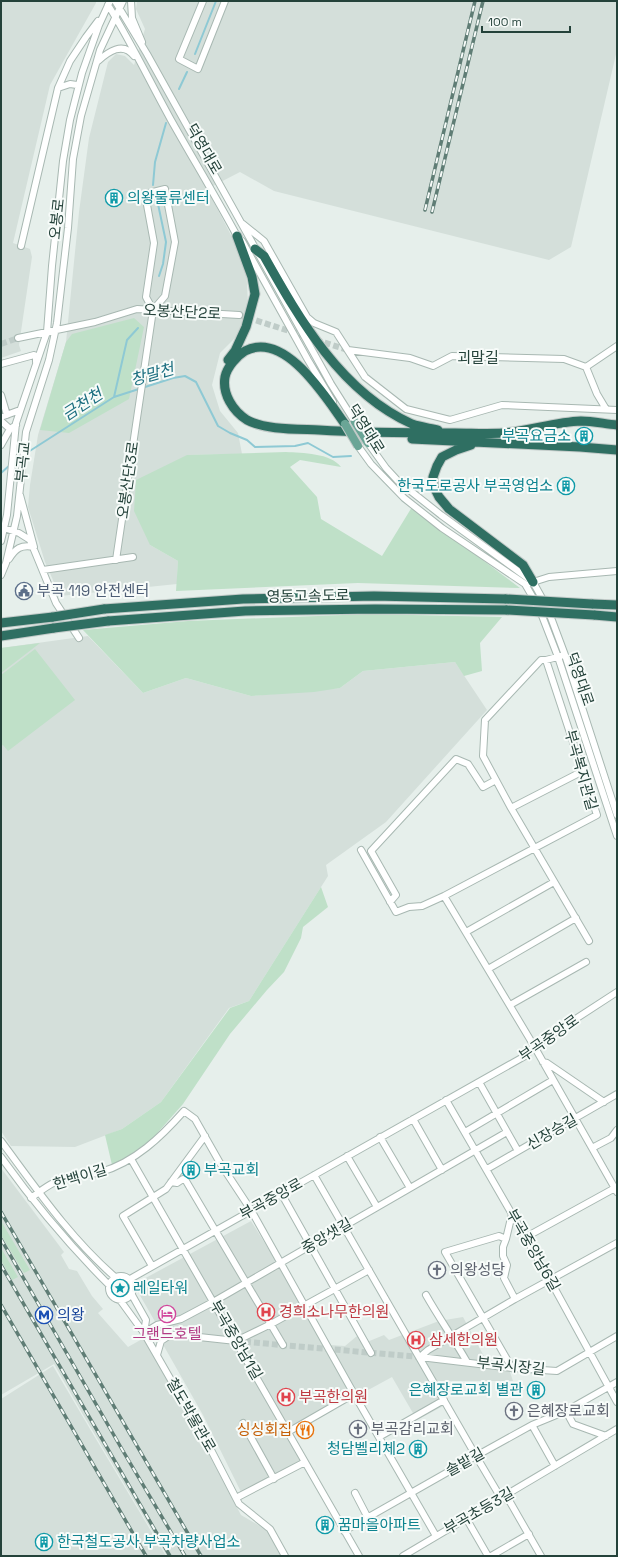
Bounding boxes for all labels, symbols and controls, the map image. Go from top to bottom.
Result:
scale bar [482,8,570,34]
text: 100 m [488,14,522,30]
street label: 덕영대로 [182,120,226,177]
building icon: 의왕물류센터 [104,188,124,208]
place label: 의왕물류센터 [127,188,210,207]
street label: 오봉로 [45,197,68,241]
street label: 오봉산단2로 [143,300,221,323]
street label: 괴말길 [457,348,499,367]
water label: 창말천 [128,358,178,391]
water label: 금천천 [58,382,108,425]
street label: 덕영대로 [344,400,389,457]
place label: 부곡요금소 [502,426,571,445]
building icon: 부곡요금소 [574,426,594,446]
street label: 부곡교 [11,440,34,484]
street label: 오봉산단3로 [113,440,142,520]
place label: 한국도로공사 부곡영업소 [397,476,553,495]
building icon: 한국도로공사 부곡영업소 [556,476,576,496]
public building icon: 부곡 119 안전센터 [14,581,34,601]
place label: 부곡 119 안전센터 [37,581,149,600]
street label: 영동고속도로 [266,585,350,606]
street label: 덕영대로 [563,650,598,708]
street label: 부곡복지관길 [561,727,602,812]
street label: 부곡중앙로 [515,1010,582,1065]
street label: 신장승길 [523,1110,580,1154]
street label: 한백이길 [51,1159,109,1194]
building icon: 부곡교회 [181,1160,201,1180]
place label: 부곡교회 [204,1160,259,1179]
street label: 부곡중앙로 [236,1174,306,1224]
street label: 부곡중앙남6길 [502,1205,565,1294]
street label: 중앙샛길 [298,1214,355,1258]
church icon: 의왕성당 [427,1260,447,1280]
place label: 의왕성당 [450,1260,505,1279]
place icon: 레일타워 [110,1278,130,1298]
place label: 레일타워 [133,1278,188,1297]
street label: 부곡중앙남1길 [206,1296,267,1383]
hospital icon: 경희소나무한의원 [256,1302,276,1322]
place label: 경희소나무한의원 [279,1302,389,1321]
hotel icon: 그랜드호텔 [157,1304,177,1324]
metro station icon: 의왕 [34,1305,54,1325]
place label: 의왕 [57,1305,85,1324]
place label: 그랜드호텔 [132,1324,202,1343]
hospital icon: 삼세한의원 [406,1330,426,1350]
place label: 삼세한의원 [429,1330,498,1349]
street label: 부곡시장길 [476,1352,546,1379]
street label: 철도박물관로 [163,1374,220,1455]
place label: 은혜장로교회 별관 [409,1380,523,1399]
building icon: 은혜장로교회 별관 [526,1380,546,1400]
hospital icon: 부곡한의원 [276,1387,296,1407]
place label: 부곡한의원 [299,1387,368,1406]
church icon: 은혜장로교회 [504,1401,524,1421]
place label: 은혜장로교회 [527,1401,610,1420]
church icon: 부곡감리교회 [348,1419,368,1439]
place label: 부곡감리교회 [371,1419,454,1438]
place label: 싱싱회집 [237,1420,292,1439]
restaurant icon: 싱싱회집 [295,1420,315,1440]
place label: 청담벨리체2 [327,1439,405,1458]
building icon: 청담벨리체2 [408,1439,428,1459]
street label: 솔밭길 [442,1443,487,1480]
street label: 부곡초등3길 [440,1483,517,1538]
building icon: 꿈마을아파트 [315,1515,335,1535]
place label: 꿈마을아파트 [338,1515,421,1534]
building icon: 한국철도공사 부곡차량사업소 [34,1532,54,1552]
place label: 한국철도공사 부곡차량사업소 [57,1532,240,1551]

